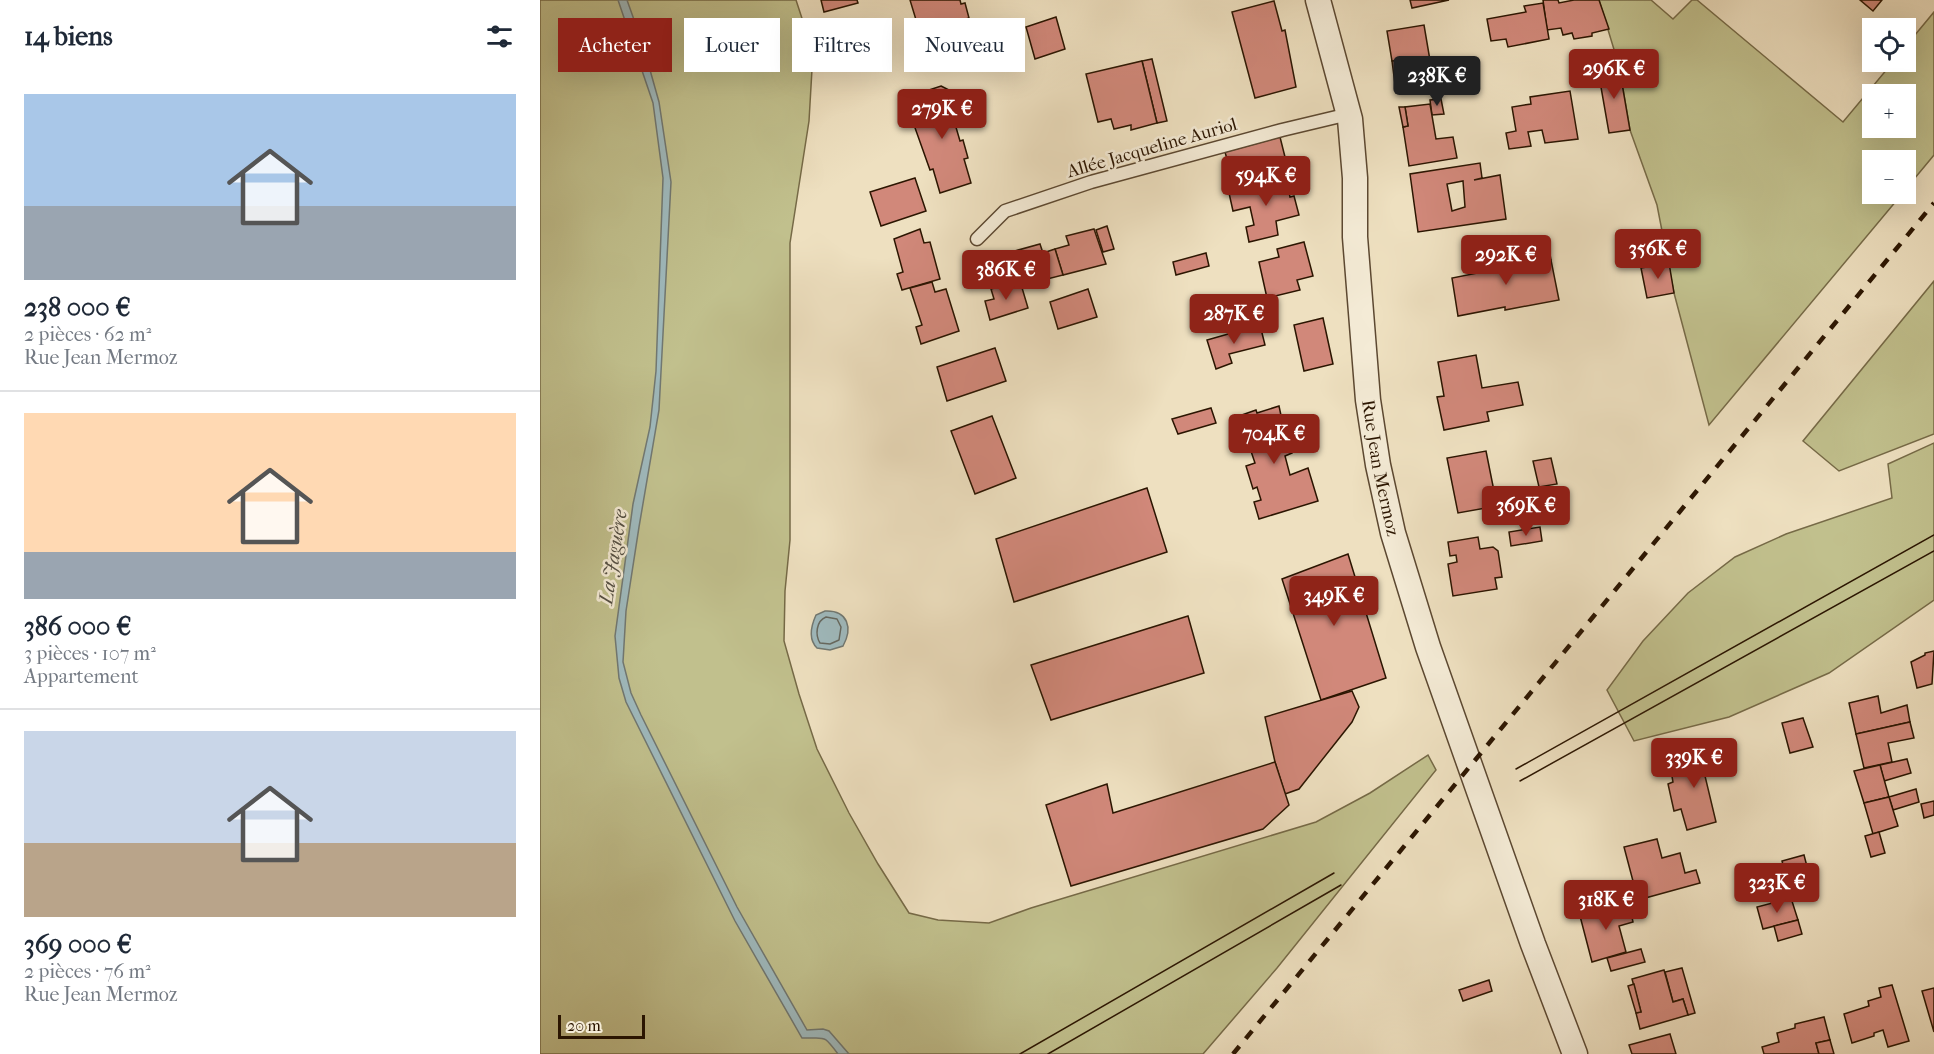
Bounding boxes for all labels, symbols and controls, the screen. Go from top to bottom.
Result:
chip: Acheter [558,18,672,72]
chip: Louer [684,18,780,72]
chip: Filtres [792,18,892,72]
chip: Nouveau [904,18,1025,72]
map controls [1862,18,1916,204]
button: locate [1862,18,1916,72]
icon: filters [483,20,516,53]
text: 14 biens [24,21,113,52]
pin: 296K € [1565,49,1663,100]
pin: 238K € [1388,56,1486,107]
text: 296K € [1583,57,1645,80]
text: 238K € [1407,64,1467,87]
button: + [1862,84,1916,138]
pin: 279K € [893,89,991,140]
text: 279K € [911,97,973,120]
street label: Allée Jacqueline Auriol [1064,114,1239,183]
icon: home [216,133,324,241]
button: − [1862,150,1916,204]
pin: 594K € [1217,156,1315,207]
text: 594K € [1235,164,1297,187]
pin: 356K € [1609,229,1707,280]
pin: 292K € [1457,235,1555,286]
text: 356K € [1629,237,1687,260]
text: 292K € [1475,243,1537,266]
pin: 386K € [957,250,1055,301]
text: 386K € [976,258,1036,281]
text: 238 000 € [24,292,131,323]
pin: 287K € [1185,294,1283,345]
text: 287K € [1204,302,1264,325]
text: 2 pièces · 62 m² [24,323,151,346]
text: Rue Jean Mermoz [24,346,178,369]
street label: Rue Jean Mermoz [1358,398,1404,538]
pin: 704K € [1225,414,1323,465]
text: 704K € [1243,422,1305,445]
icon: home [216,452,324,560]
pin: 369K € [1477,486,1575,537]
text: 369K € [1496,494,1556,517]
water label: La Jaguère [594,507,632,608]
pin: 349K € [1285,576,1383,627]
text: 349K € [1303,584,1365,607]
text: 386 000 € [24,611,131,642]
text: 3 pièces · 107 m² [24,642,156,665]
text: Appartement [24,665,139,688]
pin: 339K € [1645,738,1743,789]
text: 339K € [1665,746,1723,769]
icon: home [216,770,324,878]
pin: 323K € [1728,863,1826,914]
text: 323K € [1748,871,1806,894]
pin: 318K € [1557,880,1655,931]
text: 318K € [1578,888,1634,911]
text: 369 000 € [24,929,132,960]
text: 2 pièces · 76 m² [24,960,151,983]
text: Rue Jean Mermoz [24,983,178,1006]
scale bar [558,1012,645,1040]
text: 20 m [567,1016,601,1035]

